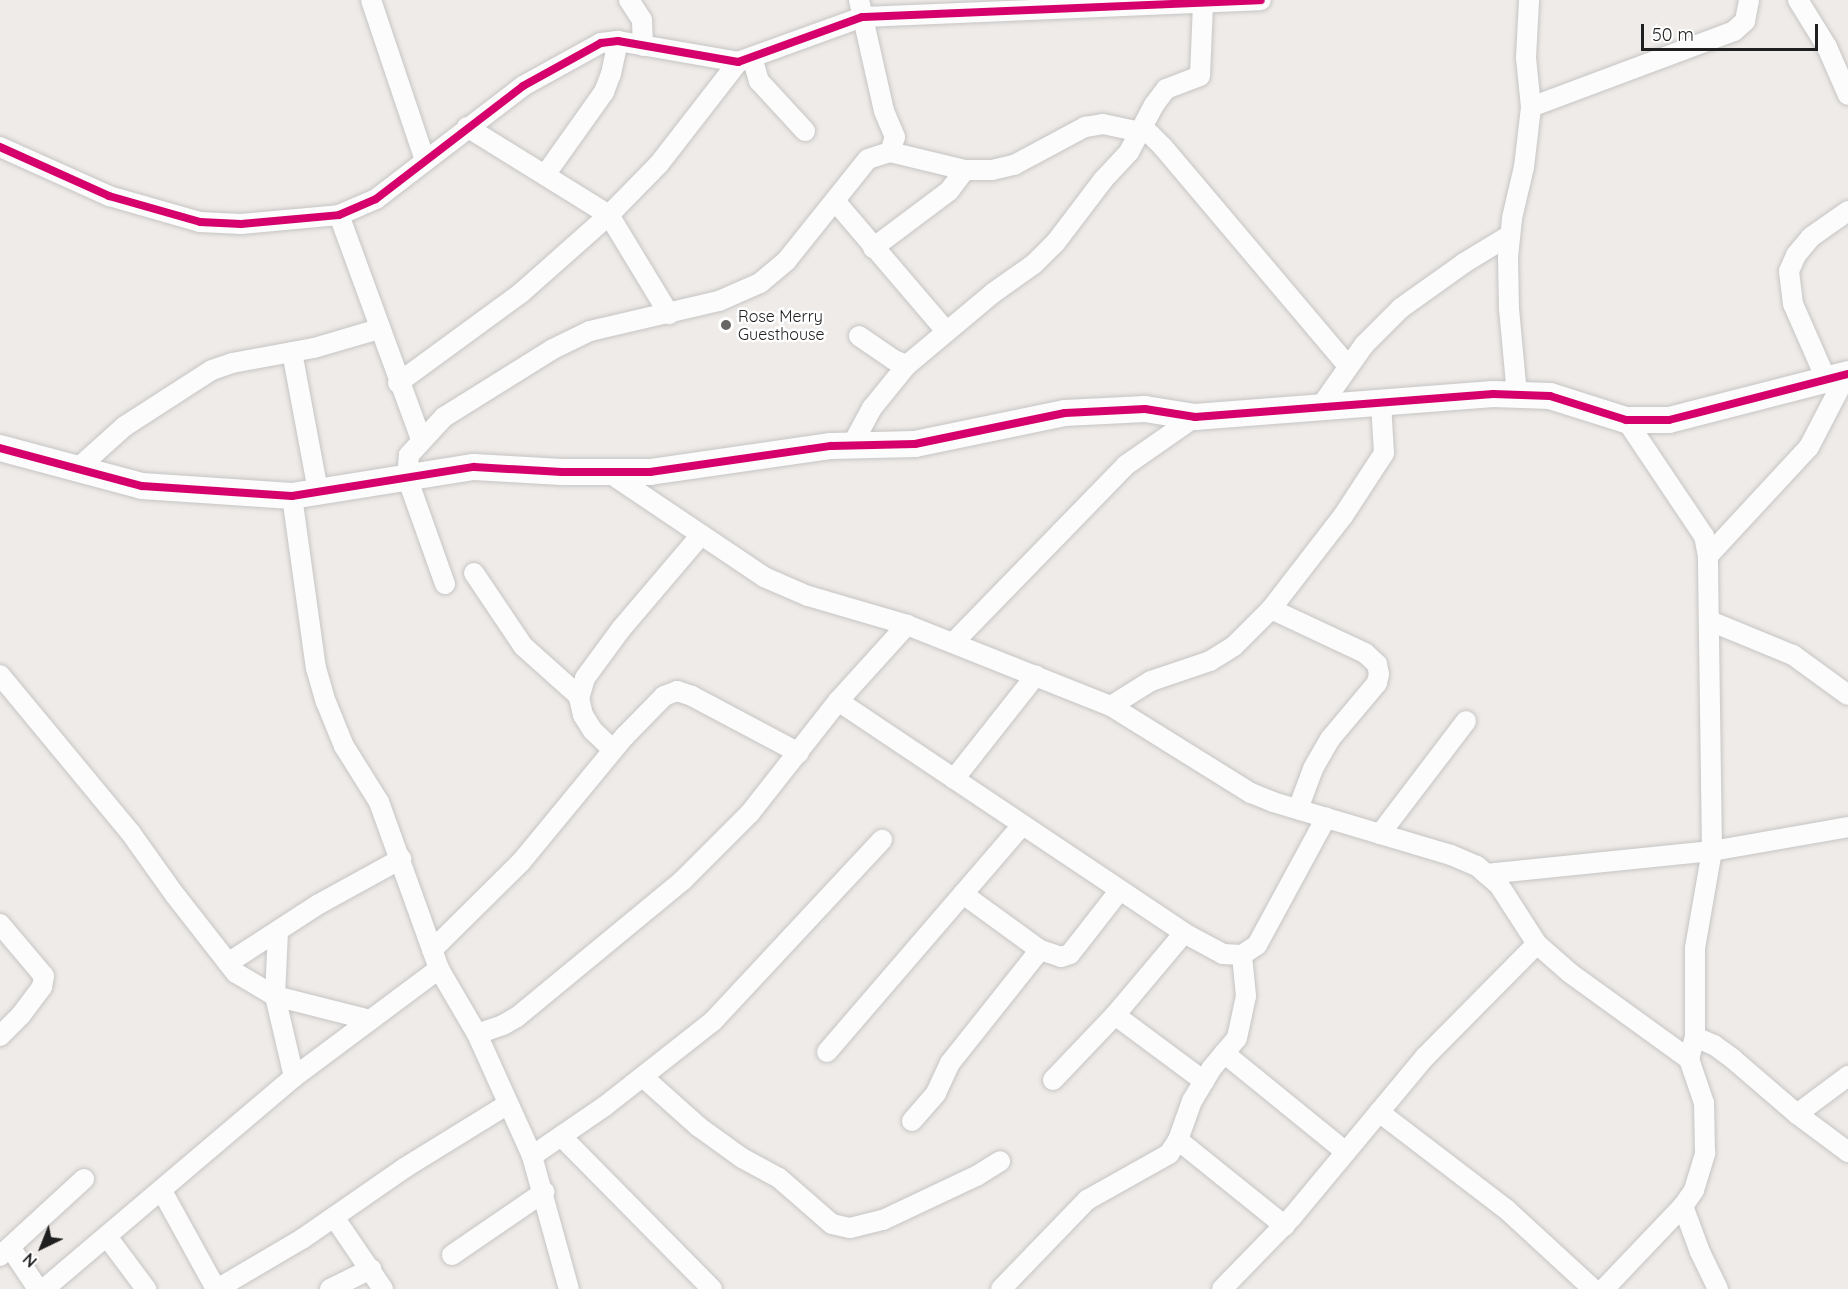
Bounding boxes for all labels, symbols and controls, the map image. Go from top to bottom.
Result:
scale bar [1644,12,1821,50]
text: 50 m [1652,23,1694,46]
place label: Rose Merry Guesthouse [738,306,825,344]
marker: Rose Merry Guesthouse [719,318,733,332]
north arrow [12,1217,72,1277]
text: N [19,1249,41,1271]

